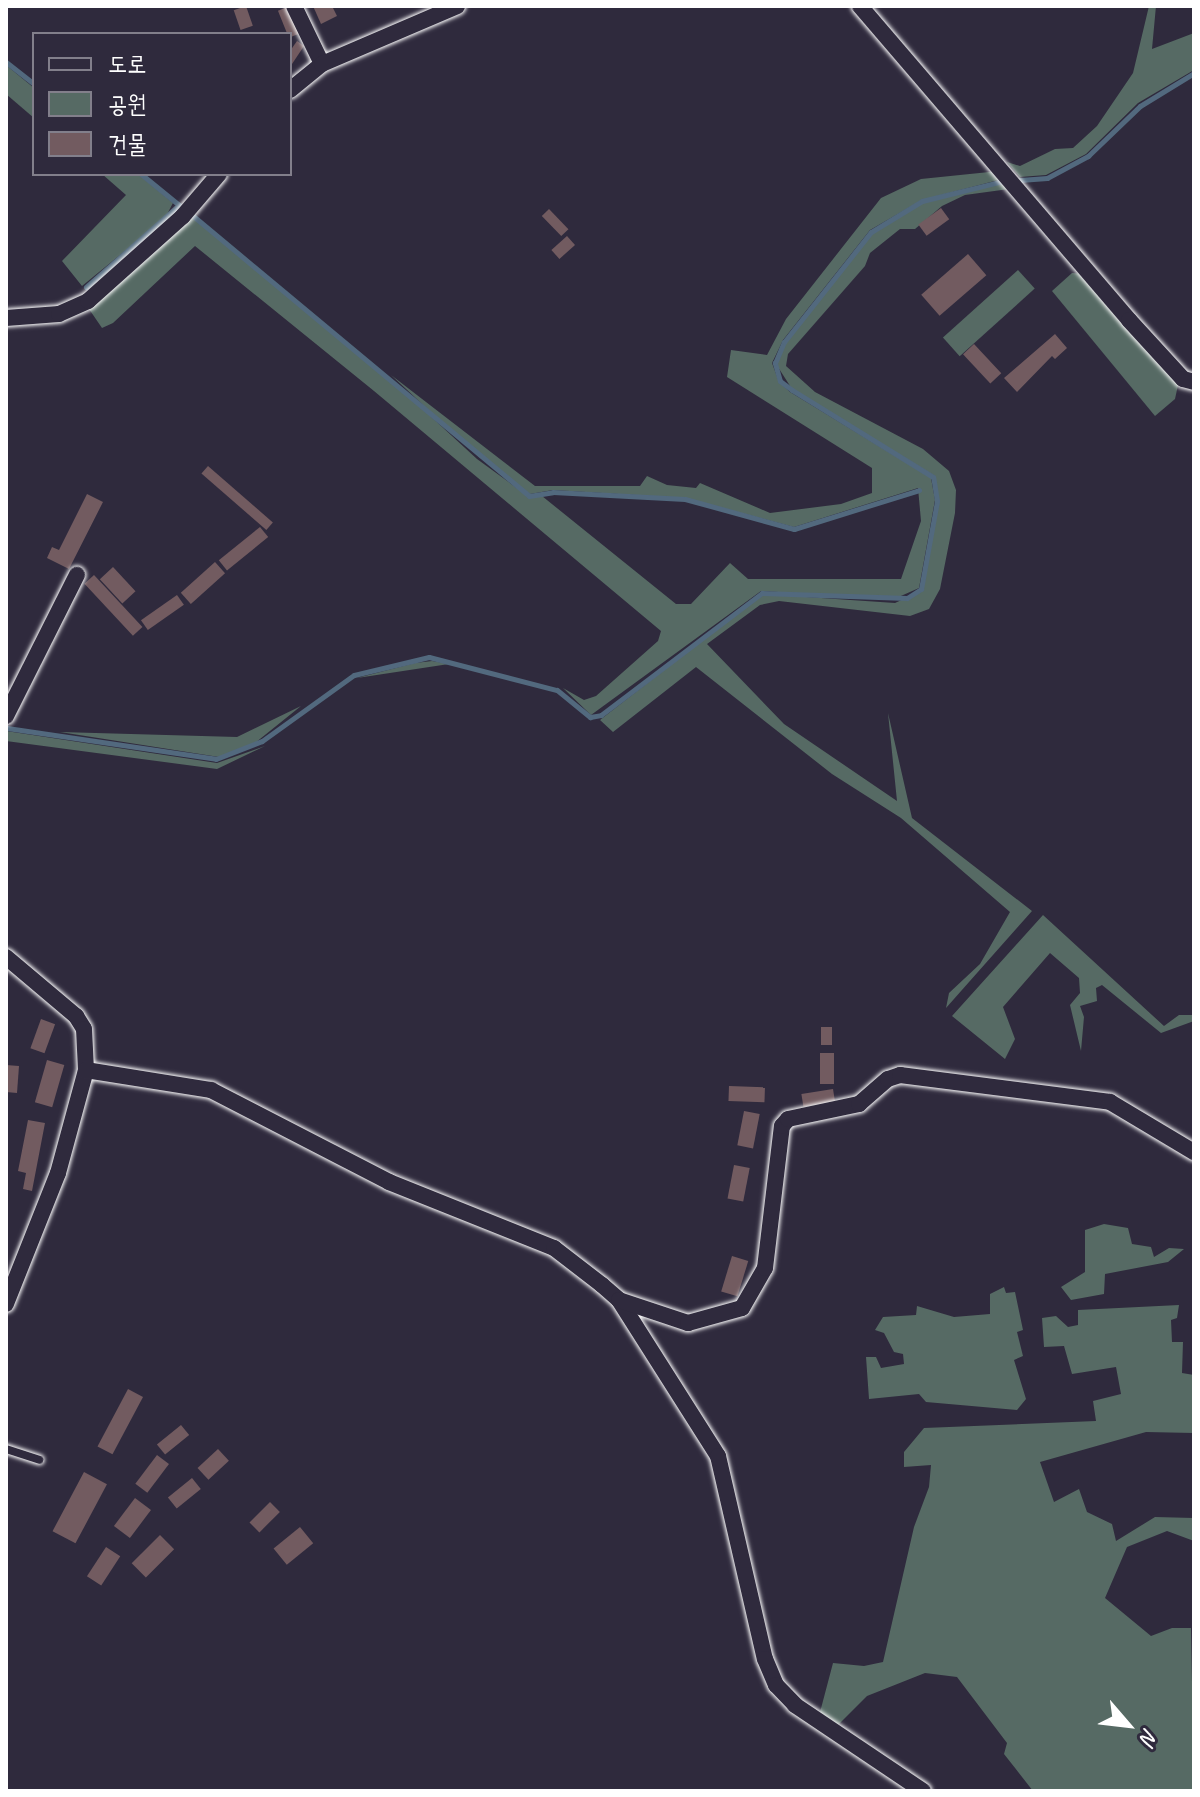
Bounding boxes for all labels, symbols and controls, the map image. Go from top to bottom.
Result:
legend [32,32,292,176]
text: 도로 [108,49,147,79]
text: 공원 [108,89,147,119]
text: 건물 [108,129,147,159]
north arrow [1088,1685,1168,1765]
text: N [1134,1724,1165,1749]

